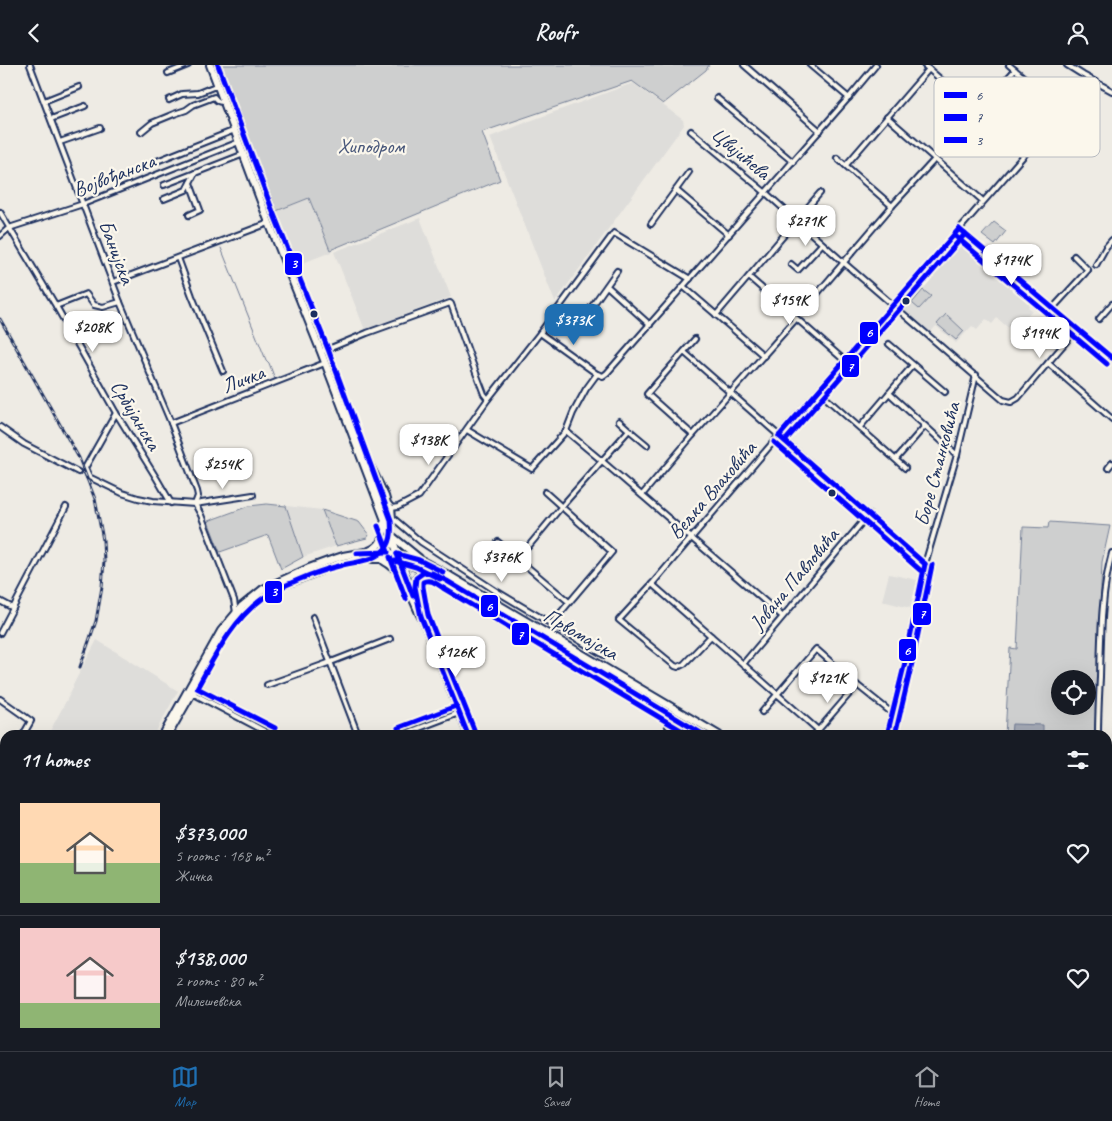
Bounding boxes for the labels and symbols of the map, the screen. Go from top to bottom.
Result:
legend [934,77,1100,157]
text: 6 [976,87,983,104]
text: 7 [976,109,983,126]
street label: Цвијићева [706,121,777,186]
text: 3 [976,132,984,149]
park label: Хиподром [338,133,405,159]
street label: Војвођанска [69,147,160,203]
pin: $271K [771,205,841,247]
street label: Банијска [93,216,142,289]
pin: $174K [977,243,1047,286]
line badge: 3 [284,252,303,276]
text: 3 [291,255,299,272]
pin: $159K [755,283,825,326]
unlabelled marker [901,296,911,306]
pin: $373K [539,303,609,346]
unlabelled marker [309,309,319,319]
pin: $208K [58,311,128,353]
pin: $194K [1005,317,1075,359]
line badge: 6 [859,321,879,345]
text: 6 [866,324,874,341]
line badge: 7 [841,354,860,378]
text: 7 [847,358,855,375]
street label: Личка [218,359,269,399]
street label: Србијанска [105,375,168,456]
street label: Боре Станковића [908,398,966,529]
pin: $138K [394,423,464,466]
street label: Вељка Влаховића [662,434,763,544]
pin: $254K [188,447,258,490]
unlabelled marker [827,488,837,498]
street label: Јована Павловића [743,521,845,636]
pin: $376K [467,541,537,583]
line badge: 3 [264,580,283,604]
text: 3 [271,583,279,600]
line badge: 6 [480,594,499,618]
text: 6 [486,598,494,615]
street label: Првомајска [539,602,625,667]
line badge: 7 [912,602,932,626]
text: 7 [919,605,927,622]
line badge: 7 [511,622,530,646]
text: 7 [517,626,525,643]
pin: $126K [421,635,491,678]
line badge: 6 [898,638,917,662]
text: 6 [904,642,912,659]
pin: $121K [793,661,863,704]

